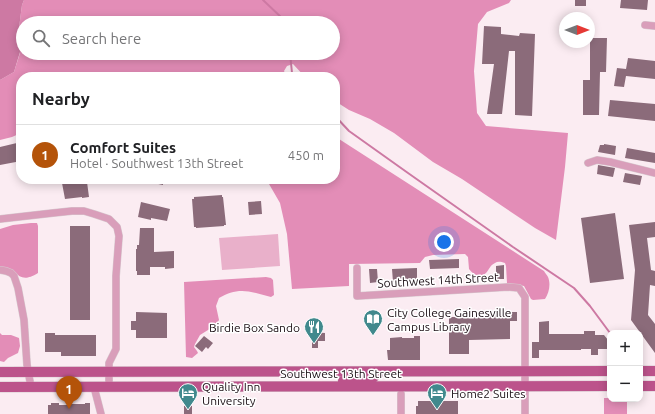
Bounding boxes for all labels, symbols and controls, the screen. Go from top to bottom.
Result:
north arrow [559,12,595,48]
search box [16,16,340,60]
icon: search [30,27,52,49]
text: Search here [62,30,141,47]
text: Nearby [32,89,90,108]
text: Comfort Suites [70,139,176,156]
text: 1 [41,148,49,162]
text: 450 m [288,148,324,162]
text: Hotel · Southwest 13th Street [70,156,243,170]
your location [434,232,454,252]
street label: Southwest 14th Street [377,270,499,290]
place label: City College Gainesville Campus Library [387,306,512,333]
library icon: City College Gainesville Campus Library [362,308,384,336]
restaurant icon: Birdie Box Sando [303,316,325,344]
place label: Birdie Box Sando [209,321,300,334]
map controls [607,330,643,402]
button: + [607,330,643,366]
button: − [607,366,643,402]
street label: Southwest 13th Street [280,367,402,380]
pin: 1 [56,376,82,409]
place label: Quality Inn University [202,380,260,407]
hotel icon: Quality Inn University [177,382,199,410]
hotel icon: Home2 Suites [426,382,448,410]
place label: Home2 Suites [451,387,525,400]

